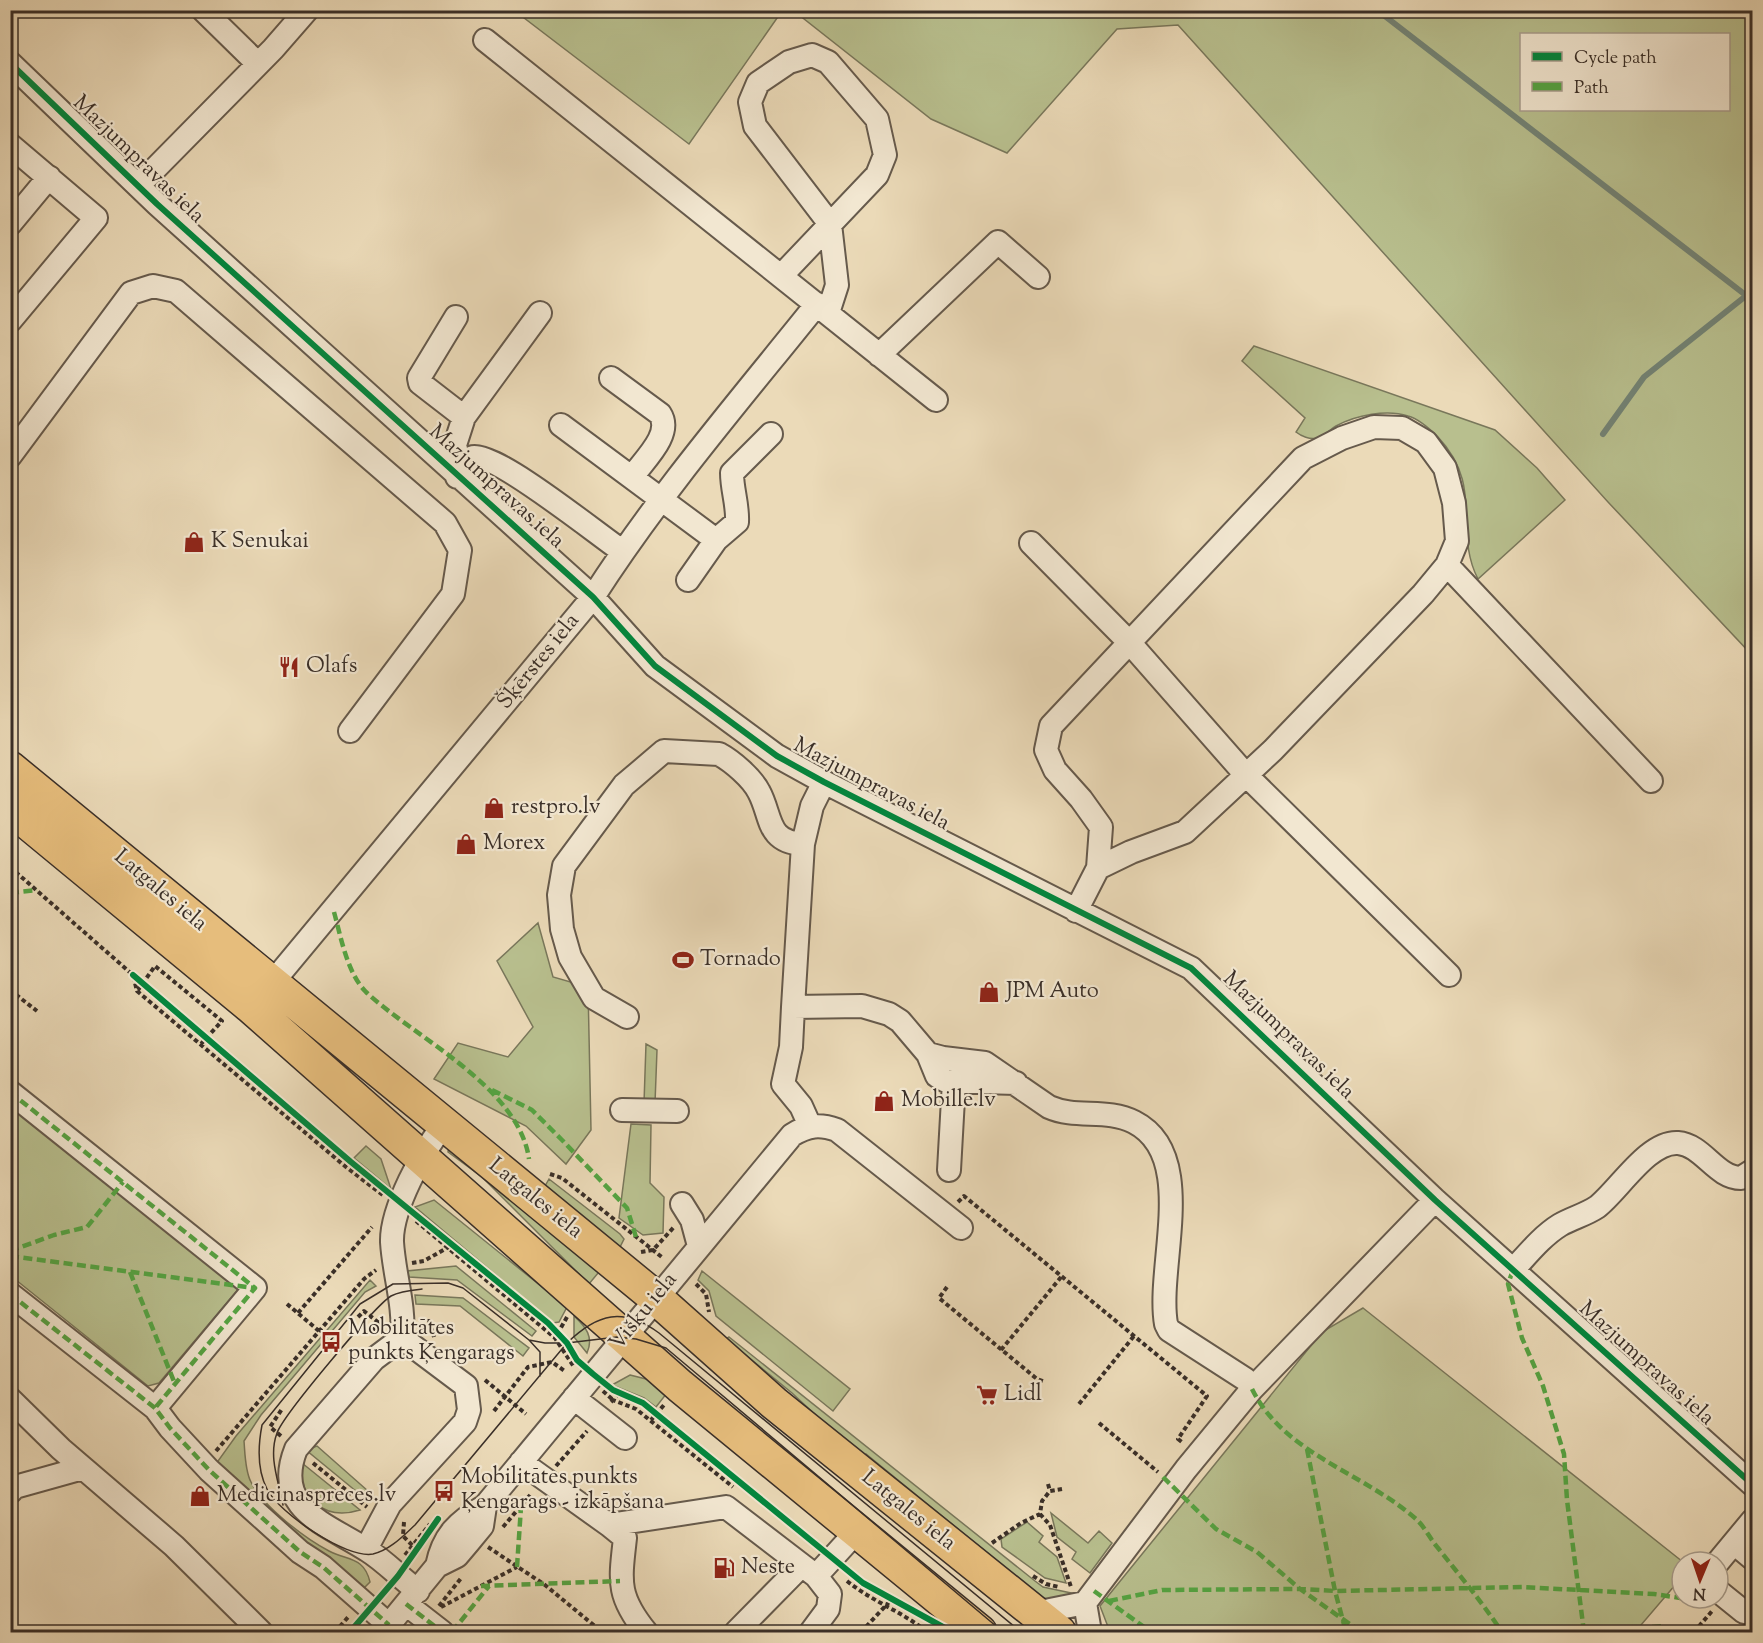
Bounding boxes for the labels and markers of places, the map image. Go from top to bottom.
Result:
place label: K Senukai [211,526,309,558]
shop icon: K Senukai [182,530,206,554]
place label: Olafs [306,651,357,683]
restaurant icon: Olafs [277,655,301,679]
place label: restpro.lv [511,792,601,824]
shop icon: restpro.lv [482,796,506,820]
place label: Morex [483,828,545,860]
shop icon: Morex [454,832,478,856]
place label: Tornado [700,944,781,976]
sports icon: Tornado [671,948,695,972]
place label: JPM Auto [1005,976,1099,1008]
shop icon: JPM Auto [977,980,1001,1004]
place label: Mobille.lv [901,1085,996,1117]
shop icon: Mobille.lv [872,1089,896,1113]
place label: Mobilitātes punkts Ķengarags [348,1313,515,1370]
bus stop icon: Mobilitātes punkts Ķengarags [319,1330,343,1354]
place label: Lidl [1004,1379,1042,1411]
supermarket icon: Lidl [975,1383,999,1407]
place label: Mobilitātes punkts Ķengarags - izkāpšana [461,1462,665,1519]
bus stop icon: Mobilitātes punkts Ķengarags - izkāpšana [432,1479,456,1503]
place label: Medicinaspreces.lv [217,1480,397,1512]
shop icon: Medicinaspreces.lv [188,1484,212,1508]
place label: Neste [741,1552,795,1584]
fuel station icon: Neste [712,1556,736,1580]

